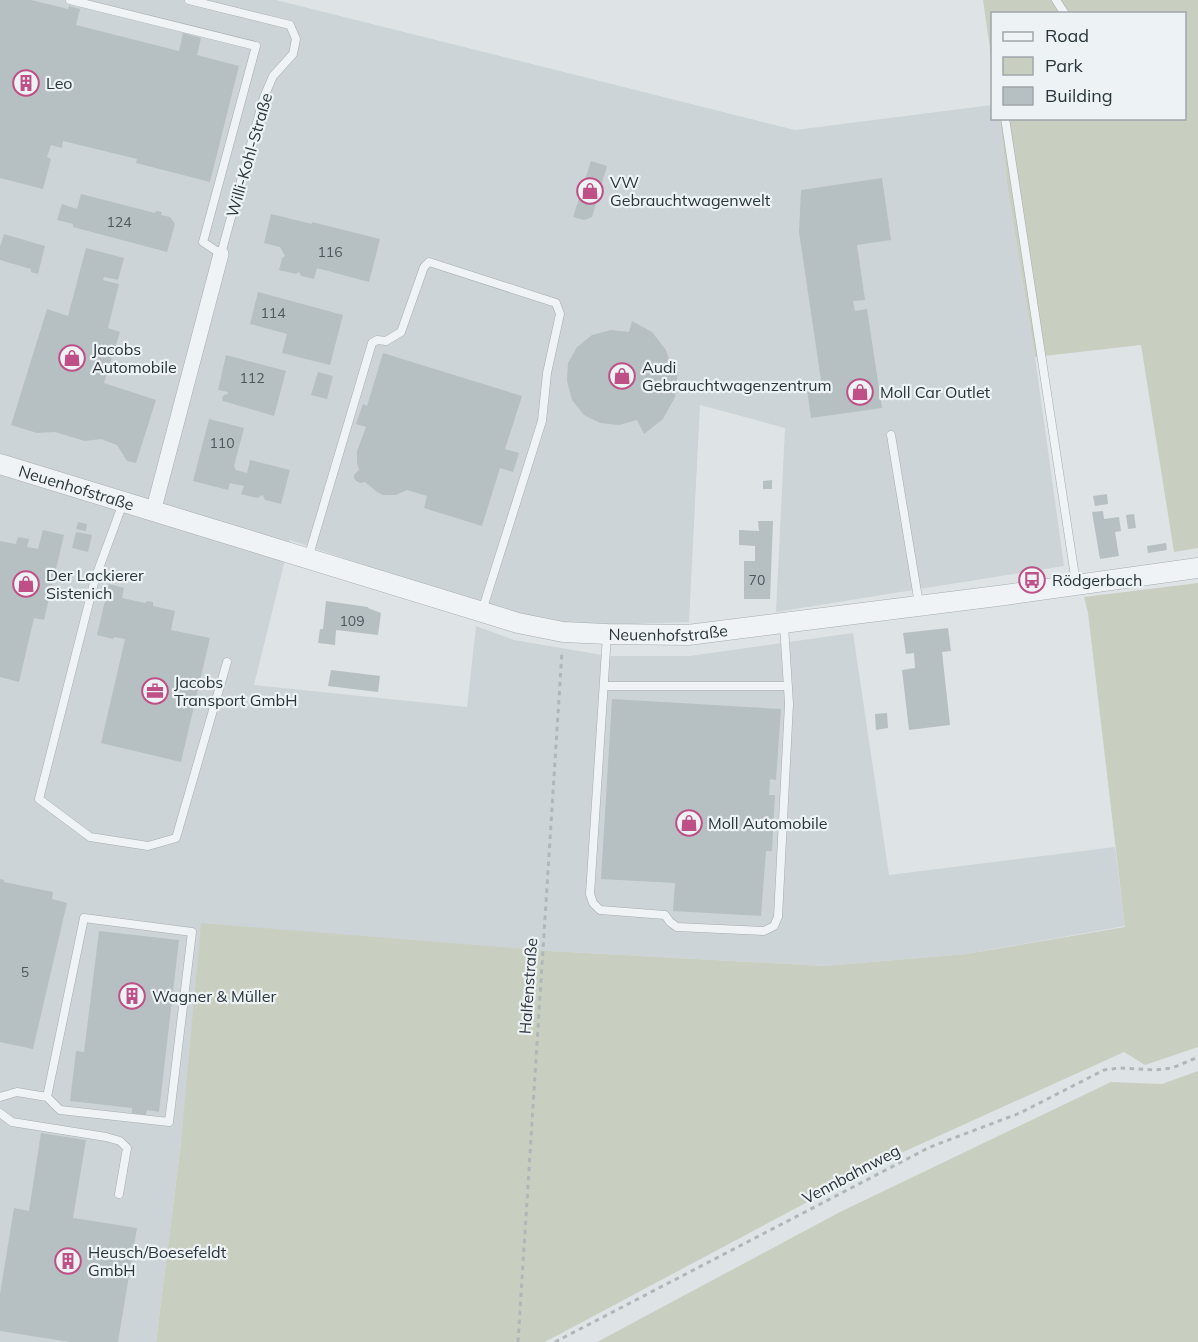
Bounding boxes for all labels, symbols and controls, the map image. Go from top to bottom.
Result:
legend [991,12,1186,120]
text: Road [1045,24,1089,47]
text: Park [1045,54,1084,77]
building icon: Leo [11,68,41,98]
place label: Leo [46,73,72,93]
text: Building [1045,84,1113,107]
street label: Willi-Kohl-Straße [222,91,276,219]
place label: VW Gebrauchtwagenwelt [610,172,771,210]
shop icon: VW Gebrauchtwagenwelt [575,176,605,206]
house number: 124 [106,213,132,231]
house number: 116 [317,243,343,261]
house number: 114 [260,304,286,322]
place label: Jacobs Automobile [92,339,177,377]
shop icon: Jacobs Automobile [57,343,87,373]
place label: Audi Gebrauchtwagenzentrum [642,357,832,395]
shop icon: Audi Gebrauchtwagenzentrum [607,361,637,391]
house number: 112 [239,369,265,387]
shop icon: Moll Car Outlet [845,377,875,407]
place label: Moll Car Outlet [880,382,991,402]
house number: 110 [209,434,235,452]
street label: Neuenhofstraße [16,460,137,515]
place label: Der Lackierer Sistenich [46,565,144,603]
bus stop icon: Rödgerbach [1017,565,1047,595]
shop icon: Der Lackierer Sistenich [11,569,41,599]
place label: Rödgerbach [1052,570,1142,590]
house number: 70 [749,571,765,589]
house number: 109 [339,612,365,630]
street label: Neuenhofstraße [608,620,729,645]
place label: Jacobs Transport GmbH [174,672,297,710]
office icon: Jacobs Transport GmbH [140,676,170,706]
shop icon: Moll Automobile [674,808,704,838]
place label: Moll Automobile [708,813,827,833]
street label: Halfenstraße [515,937,541,1035]
house number: 5 [21,963,29,981]
building icon: Wagner & Müller [117,981,147,1011]
place label: Wagner & Müller [152,986,276,1006]
street label: Vennbahnweg [799,1140,903,1208]
place label: Heusch/Boesefeldt GmbH [88,1242,227,1280]
building icon: Heusch/Boesefeldt GmbH [53,1246,83,1276]

